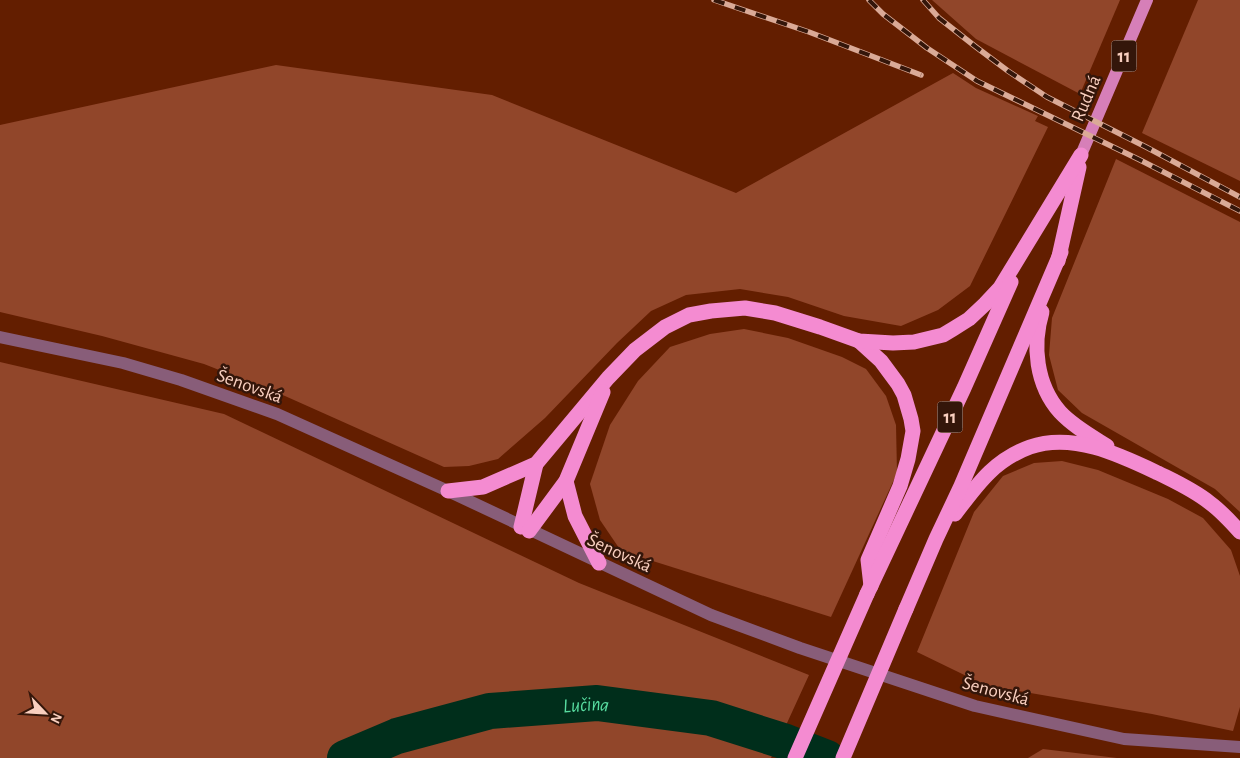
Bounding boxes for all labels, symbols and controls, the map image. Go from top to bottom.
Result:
road number: 11 [1112,40,1136,72]
street label: Rudná [1068,72,1105,125]
street label: Šenovská [214,364,286,407]
road number: 11 [938,402,962,432]
street label: Šenovská [584,528,655,577]
street label: Šenovská [960,671,1032,710]
north arrow [20,688,70,738]
water label: Lučina [562,694,610,717]
text: N [47,711,64,725]

